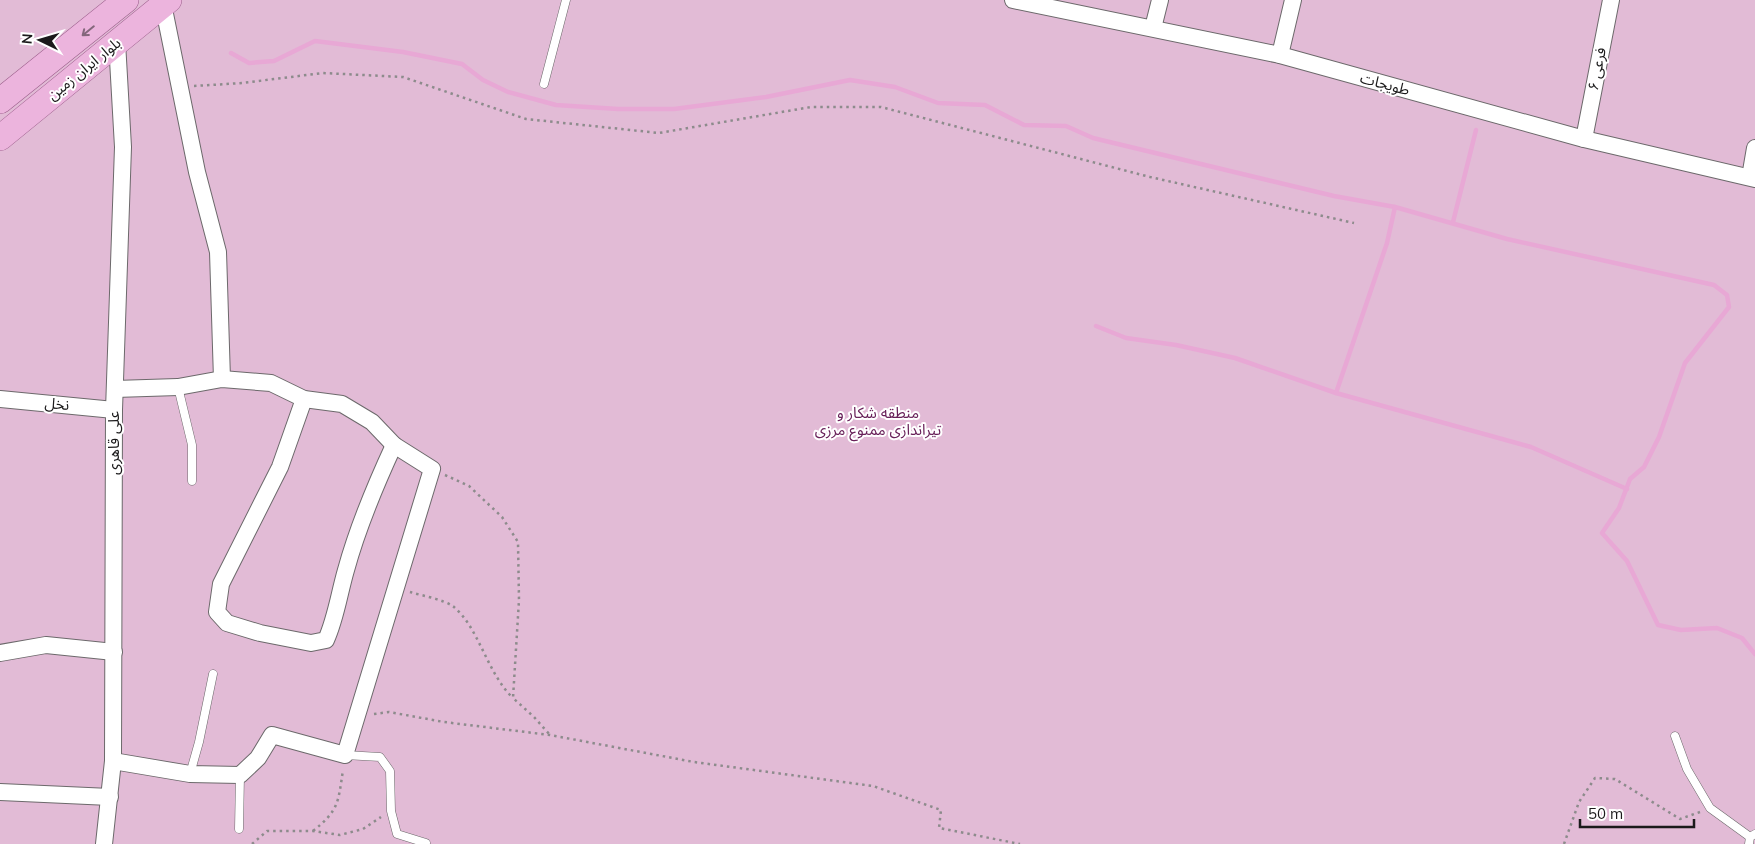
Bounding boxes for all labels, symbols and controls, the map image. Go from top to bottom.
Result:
north arrow [15,15,65,65]
one-way arrow [82,25,95,36]
text: N [18,33,36,45]
street label: بلوار ایران زمین [43,33,124,104]
street label: فرعی ۶ [1583,46,1610,92]
street label: طویجات [1358,68,1412,99]
street label: نخل [44,393,70,414]
park label: منطقه شکار و تیراندازی ممنوع مرزی [815,403,941,442]
street label: علی قاهری [104,411,123,475]
scale bar [1580,796,1694,828]
text: 50 m [1588,804,1623,823]

